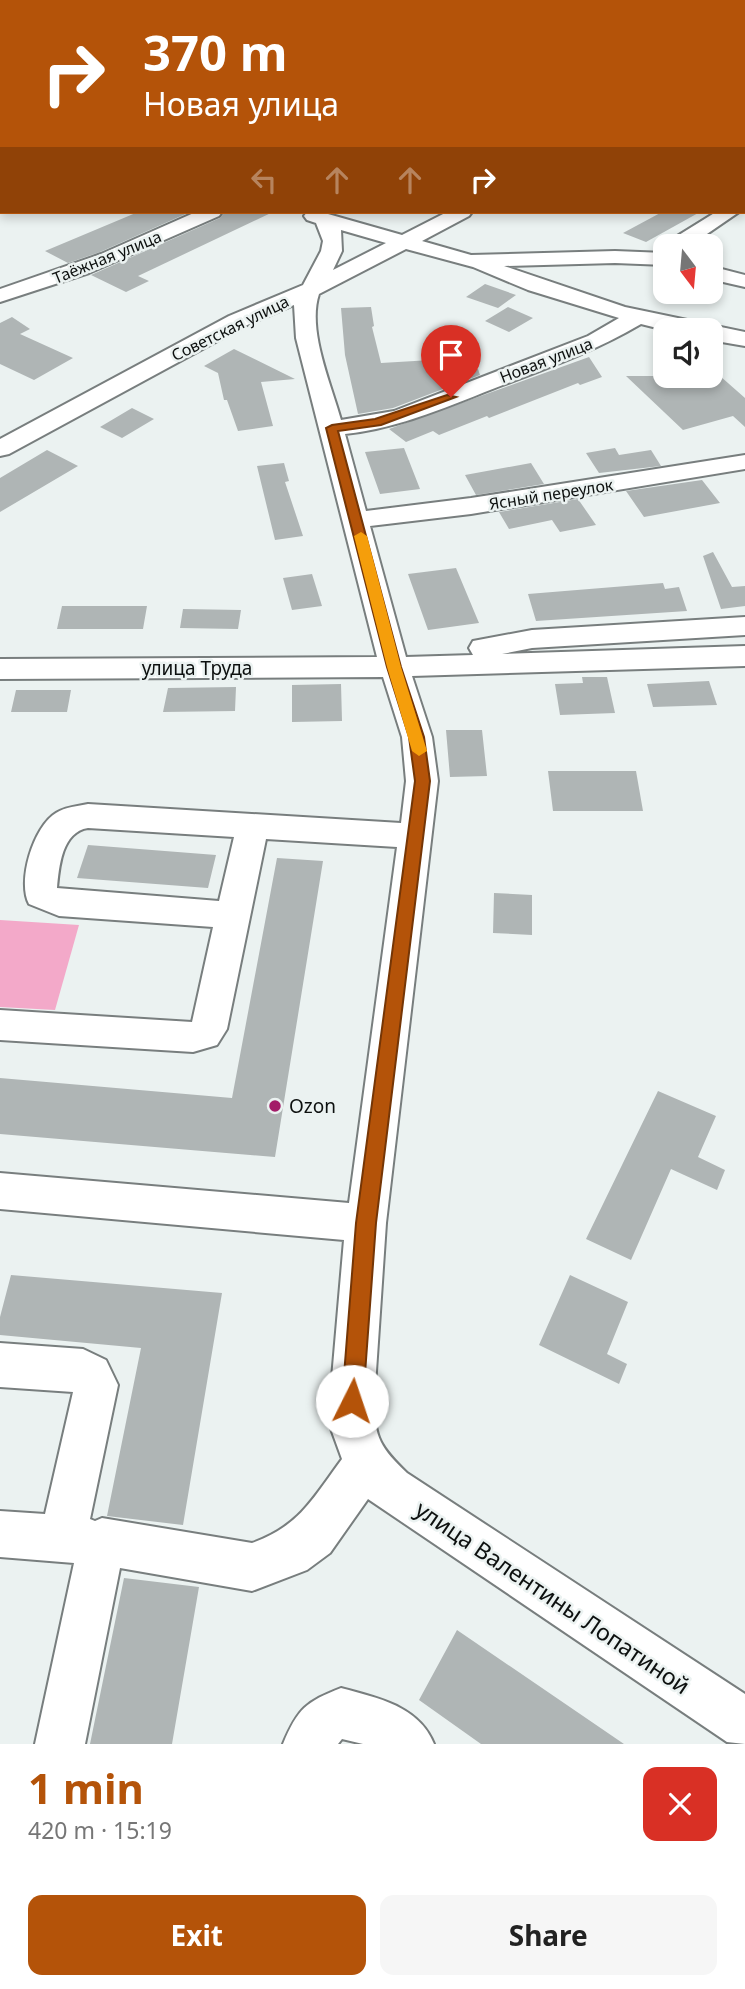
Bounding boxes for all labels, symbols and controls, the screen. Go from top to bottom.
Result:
text: 370 m [143,19,288,85]
icon: right [28,28,119,119]
text: Новая улица [143,82,339,125]
icon: left [245,161,283,199]
icon: ahead [318,161,356,199]
icon: ahead [391,161,429,199]
icon: right [464,161,502,199]
street label: Таёжная улица [49,225,165,289]
north arrow [653,234,723,304]
map controls [653,234,723,388]
street label: Советская улица [167,290,293,366]
button: sound [653,318,723,388]
pin [421,325,481,397]
street label: Новая улица [496,332,596,388]
icon: arrive [432,336,470,374]
street label: Ясный переулок [487,473,615,515]
street label: улица Труда [142,655,252,681]
place label: Ozon [289,1093,336,1119]
marker: Ozon [267,1098,283,1114]
position arrow [315,1364,389,1438]
street label: улица Валентины Лопатиной [409,1493,697,1701]
text: 1 min [28,1759,144,1816]
button: close [643,1767,717,1841]
text: 420 m · 15:19 [28,1814,172,1846]
button: Exit [28,1895,366,1975]
button: Share [380,1895,717,1975]

